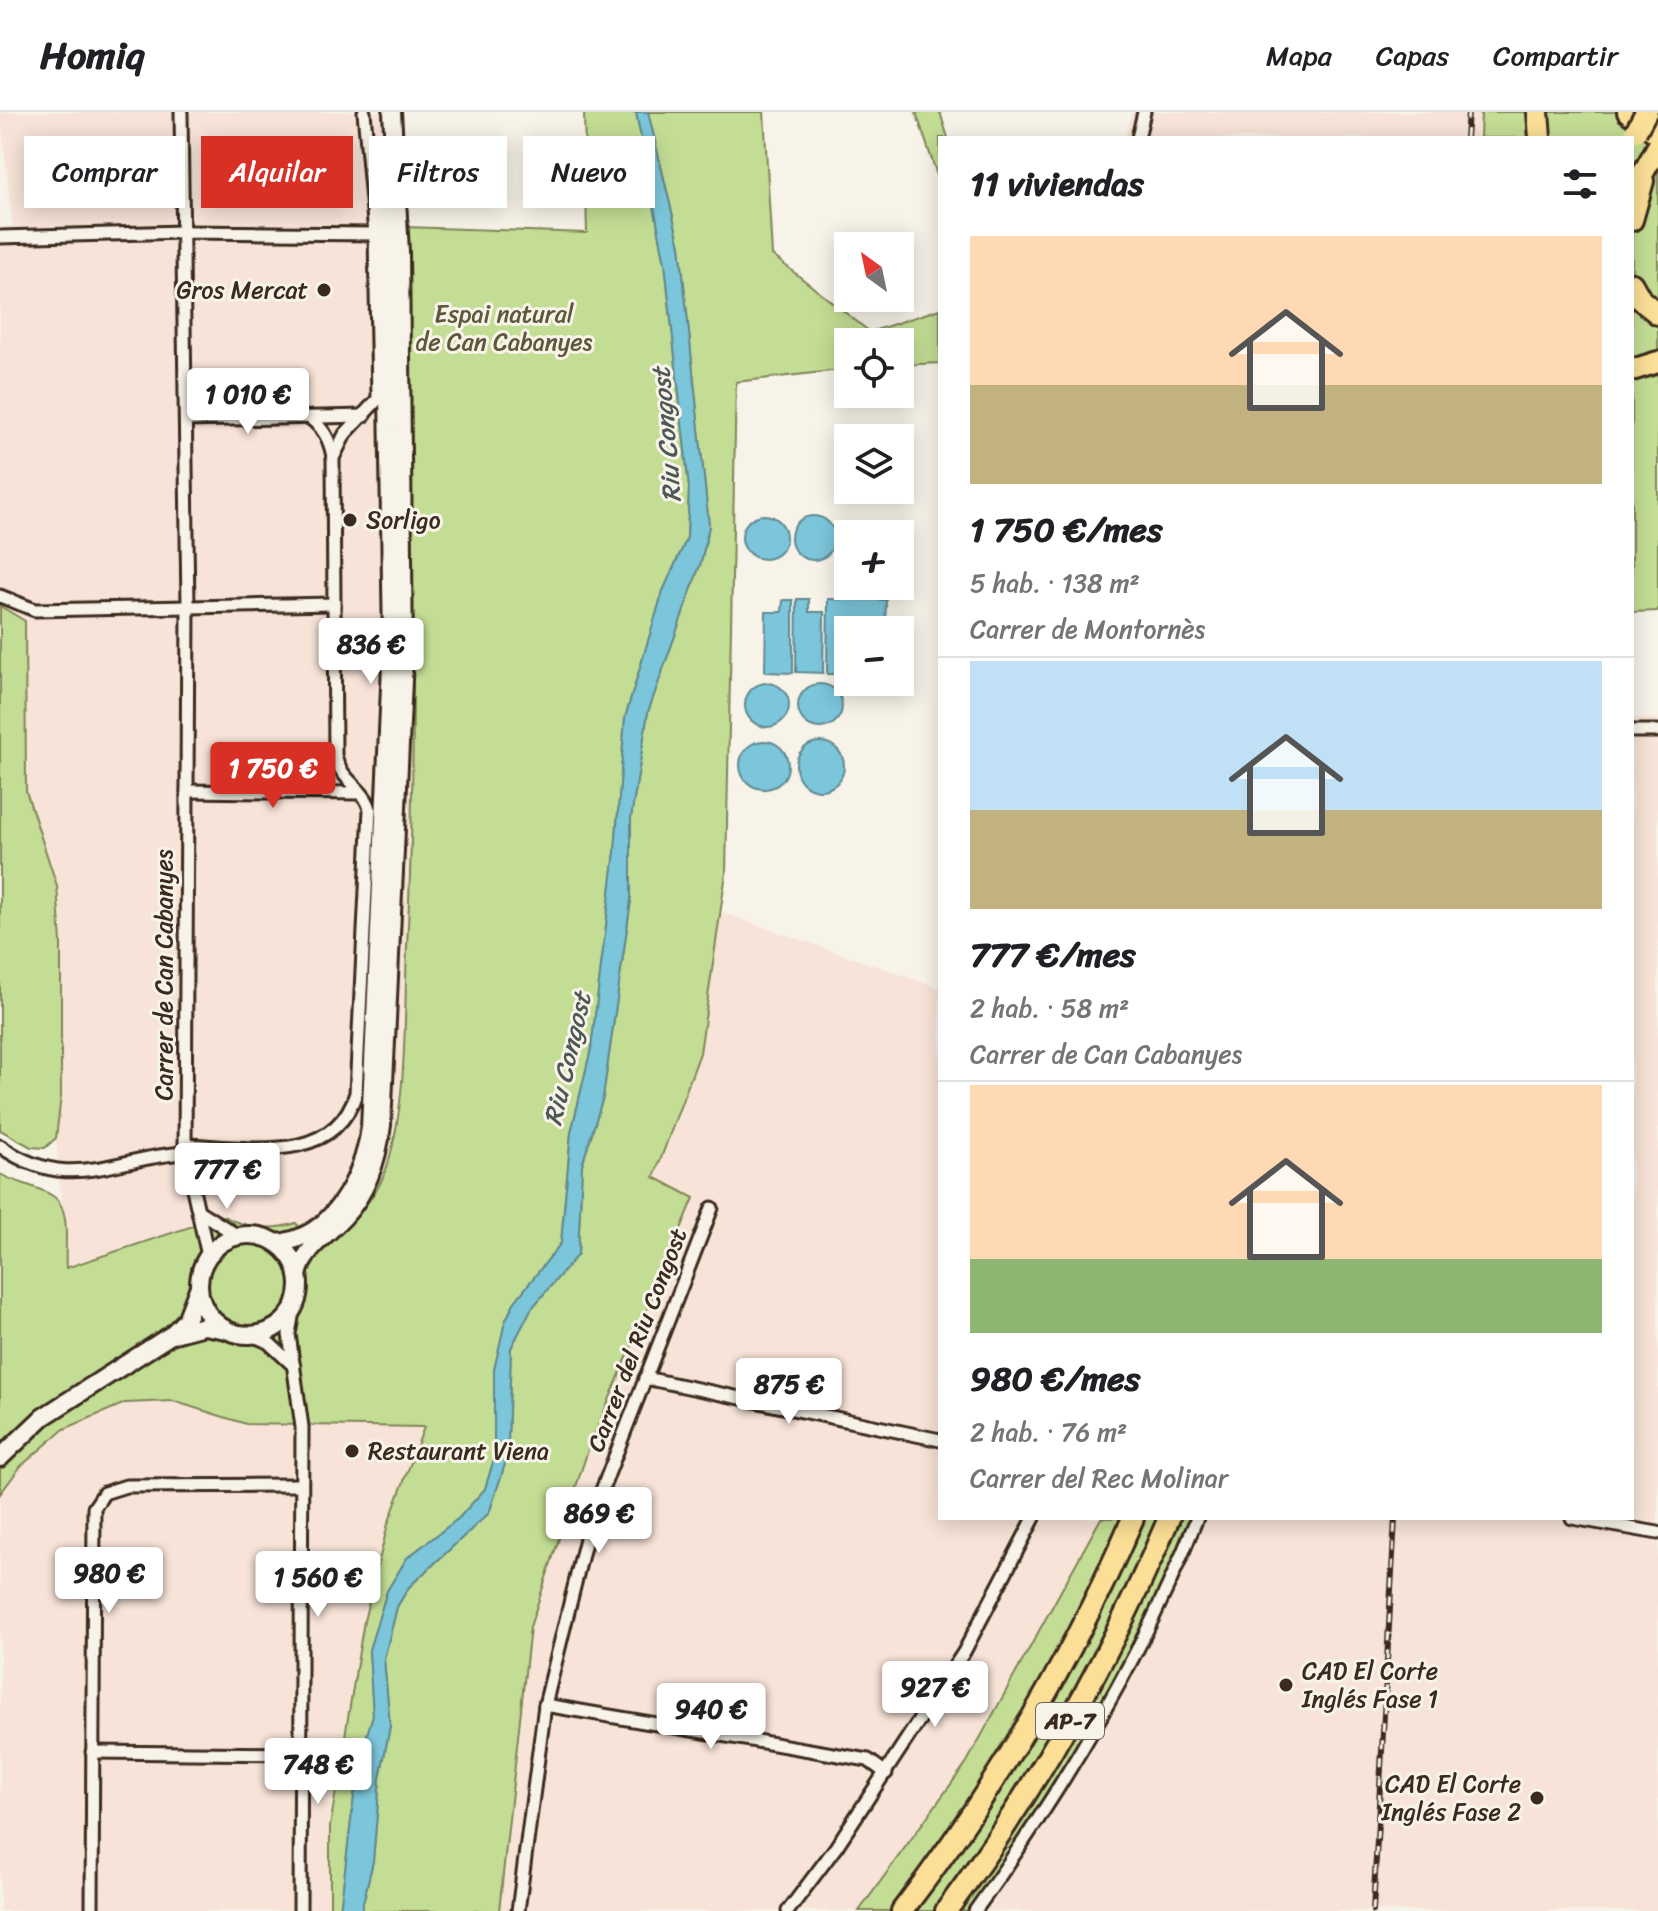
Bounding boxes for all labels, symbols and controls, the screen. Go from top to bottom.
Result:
text: Homiq [40,22,144,89]
text: Mapa [1266,31,1332,80]
text: Capas [1376,31,1449,80]
text: Compartir [1493,31,1618,80]
chip: Comprar [24,136,185,208]
chip: Alquilar [201,136,353,208]
chip: Filtros [369,136,507,208]
chip: Nuevo [523,136,655,208]
text: 11 viviendas [970,154,1144,214]
icon: filters [1558,162,1602,206]
north arrow [834,232,914,312]
map controls [834,232,914,696]
place label: Gros Mercat [177,269,308,311]
marker: Gros Mercat [315,281,333,299]
icon: home [1214,288,1358,432]
park label: Espai natural de Can Cabanyes [416,293,593,363]
button: locate [834,328,914,408]
water label: Riu Congost [637,363,695,504]
pin: 1 010 € [174,368,322,436]
text: 1 010 € [205,371,291,417]
button: layers [834,424,914,504]
place label: Sorligo [366,499,441,541]
text: 1 750 €/mes [970,500,1163,560]
marker: Sorligo [341,511,359,529]
button: + [834,520,914,600]
text: 5 hab. · 138 m² [970,560,1140,606]
text: Carrer de Montornès [970,606,1205,652]
button: − [834,616,914,696]
pin: 836 € [315,618,427,686]
text: 836 € [337,621,405,667]
icon: home [1214,713,1358,857]
pin: 1 750 € [199,742,347,810]
text: 1 750 € [228,745,318,791]
street label: Carrer de Can Cabanyes [143,849,185,1101]
text: 777 €/mes [970,925,1136,985]
water label: Riu Congost [529,985,605,1130]
text: 2 hab. · 58 m² [970,985,1129,1031]
text: Carrer de Can Cabanyes [970,1031,1242,1077]
icon: home [1214,1137,1358,1281]
pin: 777 € [171,1143,283,1211]
text: 777 € [193,1146,261,1192]
street label: Carrer del Riu Congost [575,1222,699,1458]
text: 980 €/mes [970,1349,1140,1409]
pin: 875 € [733,1358,845,1426]
text: 875 € [754,1361,824,1407]
text: 2 hab. · 76 m² [970,1409,1127,1455]
place label: Restaurant Viena [368,1430,549,1472]
marker: Restaurant Viena [343,1442,361,1460]
text: Carrer del Rec Molinar [970,1455,1228,1501]
pin: 869 € [543,1487,655,1555]
text: 869 € [564,1490,634,1536]
pin: 980 € [53,1547,165,1615]
text: 980 € [73,1550,145,1596]
pin: 1 560 € [244,1551,392,1619]
text: 1 560 € [273,1554,363,1600]
place label: CAD El Corte Inglés Fase 1 [1301,1650,1438,1720]
pin: 927 € [879,1661,991,1729]
text: 927 € [900,1664,970,1710]
marker: CAD El Corte Inglés Fase 1 [1277,1676,1295,1694]
pin: 940 € [655,1683,767,1751]
text: 940 € [675,1686,747,1732]
road number: AP-7 [1036,1703,1104,1739]
pin: 748 € [262,1738,374,1806]
text: 748 € [283,1741,353,1787]
place label: CAD El Corte Inglés Fase 2 [1380,1763,1521,1833]
marker: CAD El Corte Inglés Fase 2 [1528,1789,1546,1807]

